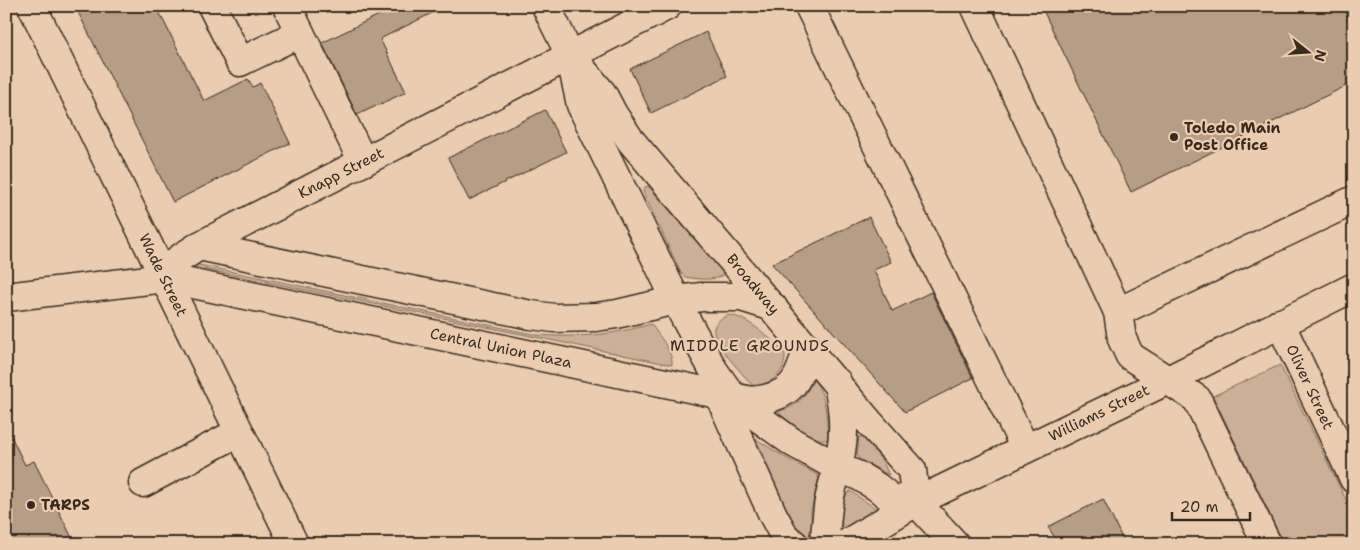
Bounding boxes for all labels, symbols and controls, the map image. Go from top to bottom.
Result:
north arrow [1282,28,1332,78]
text: N [1310,48,1331,64]
place label: Toledo Main Post Office [1184,118,1281,155]
marker: Toledo Main Post Office [1168,131,1180,143]
street label: Knapp Street [295,143,387,203]
street label: Wade Street [134,230,192,320]
street label: Broadway [722,250,784,318]
street label: Central Union Plaza [428,323,574,373]
district label: MIDDLE GROUNDS [670,335,830,356]
street label: Oliver Street [1282,341,1338,433]
street label: Williams Street [1045,380,1153,446]
scale bar [1172,490,1250,522]
place label: TARPS [41,495,90,515]
text: 20 m [1180,497,1219,517]
marker: TARPS [25,499,37,511]

